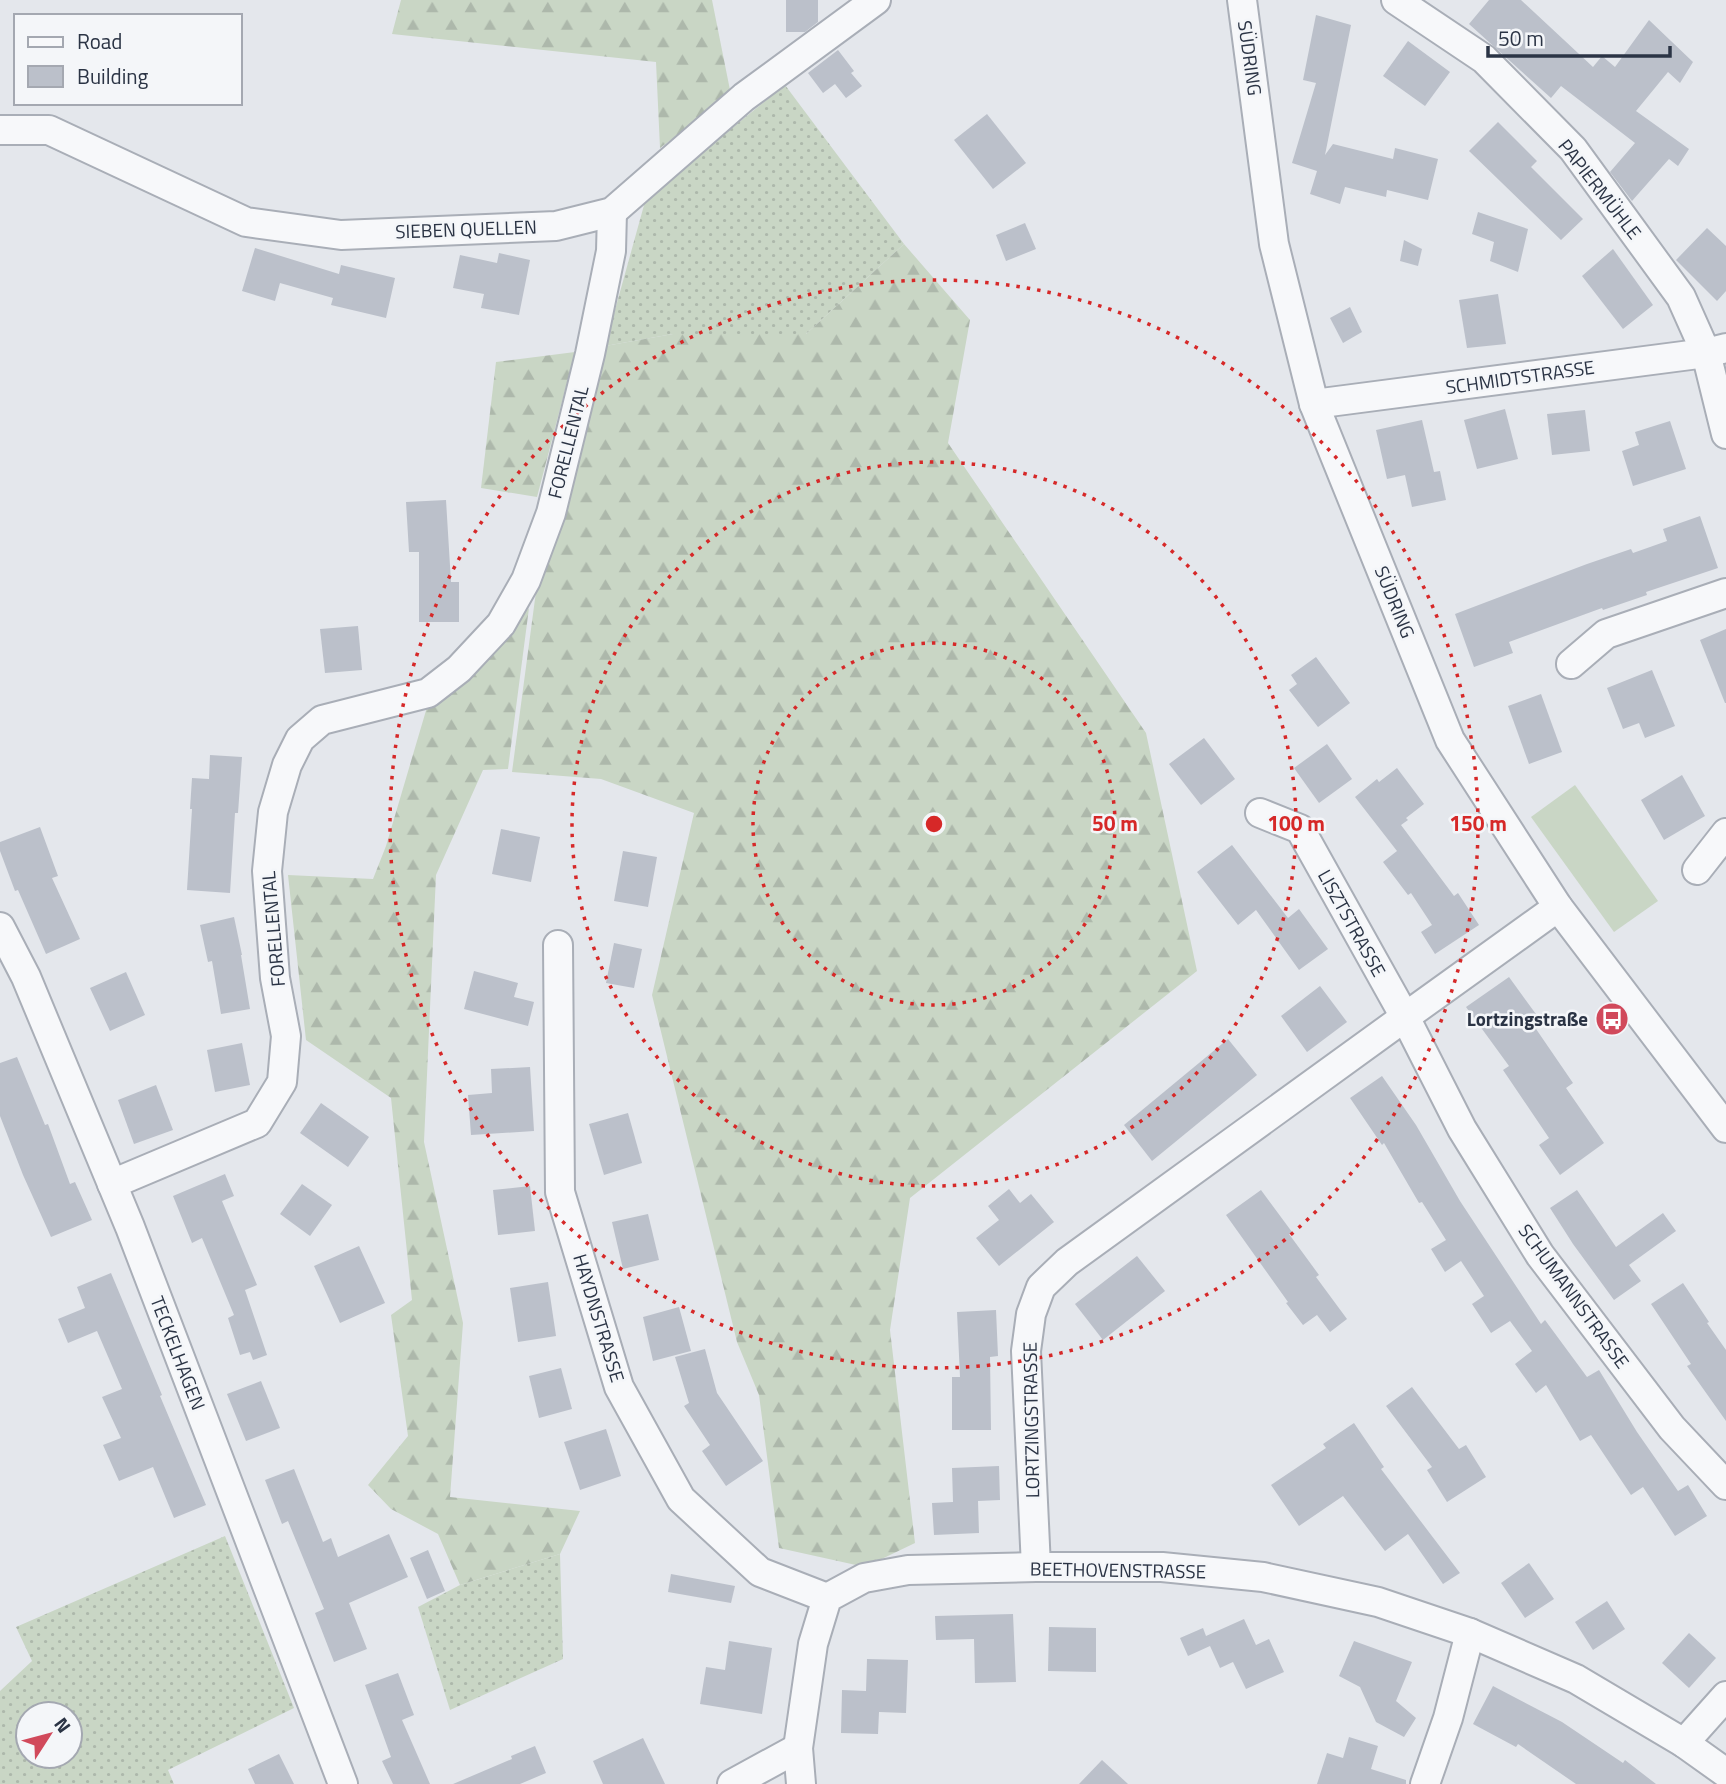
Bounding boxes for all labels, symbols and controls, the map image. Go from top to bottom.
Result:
legend [14,14,242,105]
scale bar [1488,14,1670,58]
street label: SÜDRING [1231,18,1270,97]
text: 50 m [1498,22,1544,54]
text: Road [77,25,122,57]
text: Building [77,60,149,92]
street label: PAPIERMÜHLE [1552,132,1649,245]
street label: SIEBEN QUELLEN [395,212,537,245]
street label: SCHMIDTSTRASSE [1444,352,1596,401]
street label: FORELLENTAL [539,382,596,501]
street label: SÜDRING [1368,561,1423,642]
text: 50 m [1092,807,1138,839]
text: 100 m [1267,807,1325,839]
text: 150 m [1449,807,1507,839]
centre of rings [922,812,946,836]
street label: LISZTSTRASSE [1311,864,1394,982]
street label: FORELLENTAL [253,870,292,988]
bus stop icon: Lortzingstraße [1593,1000,1631,1038]
place label: Lortzingstraße [1467,1004,1588,1033]
street label: SCHUMANNSTRASSE [1512,1217,1637,1374]
street label: HAYDNSTRASSE [566,1250,633,1386]
street label: TECKELHAGEN [143,1292,214,1414]
street label: LORTZINGSTRASSE [1015,1342,1046,1498]
street label: BEETHOVENSTRASSE [1030,1553,1206,1586]
north arrow [14,1700,84,1770]
text: N [48,1711,79,1739]

